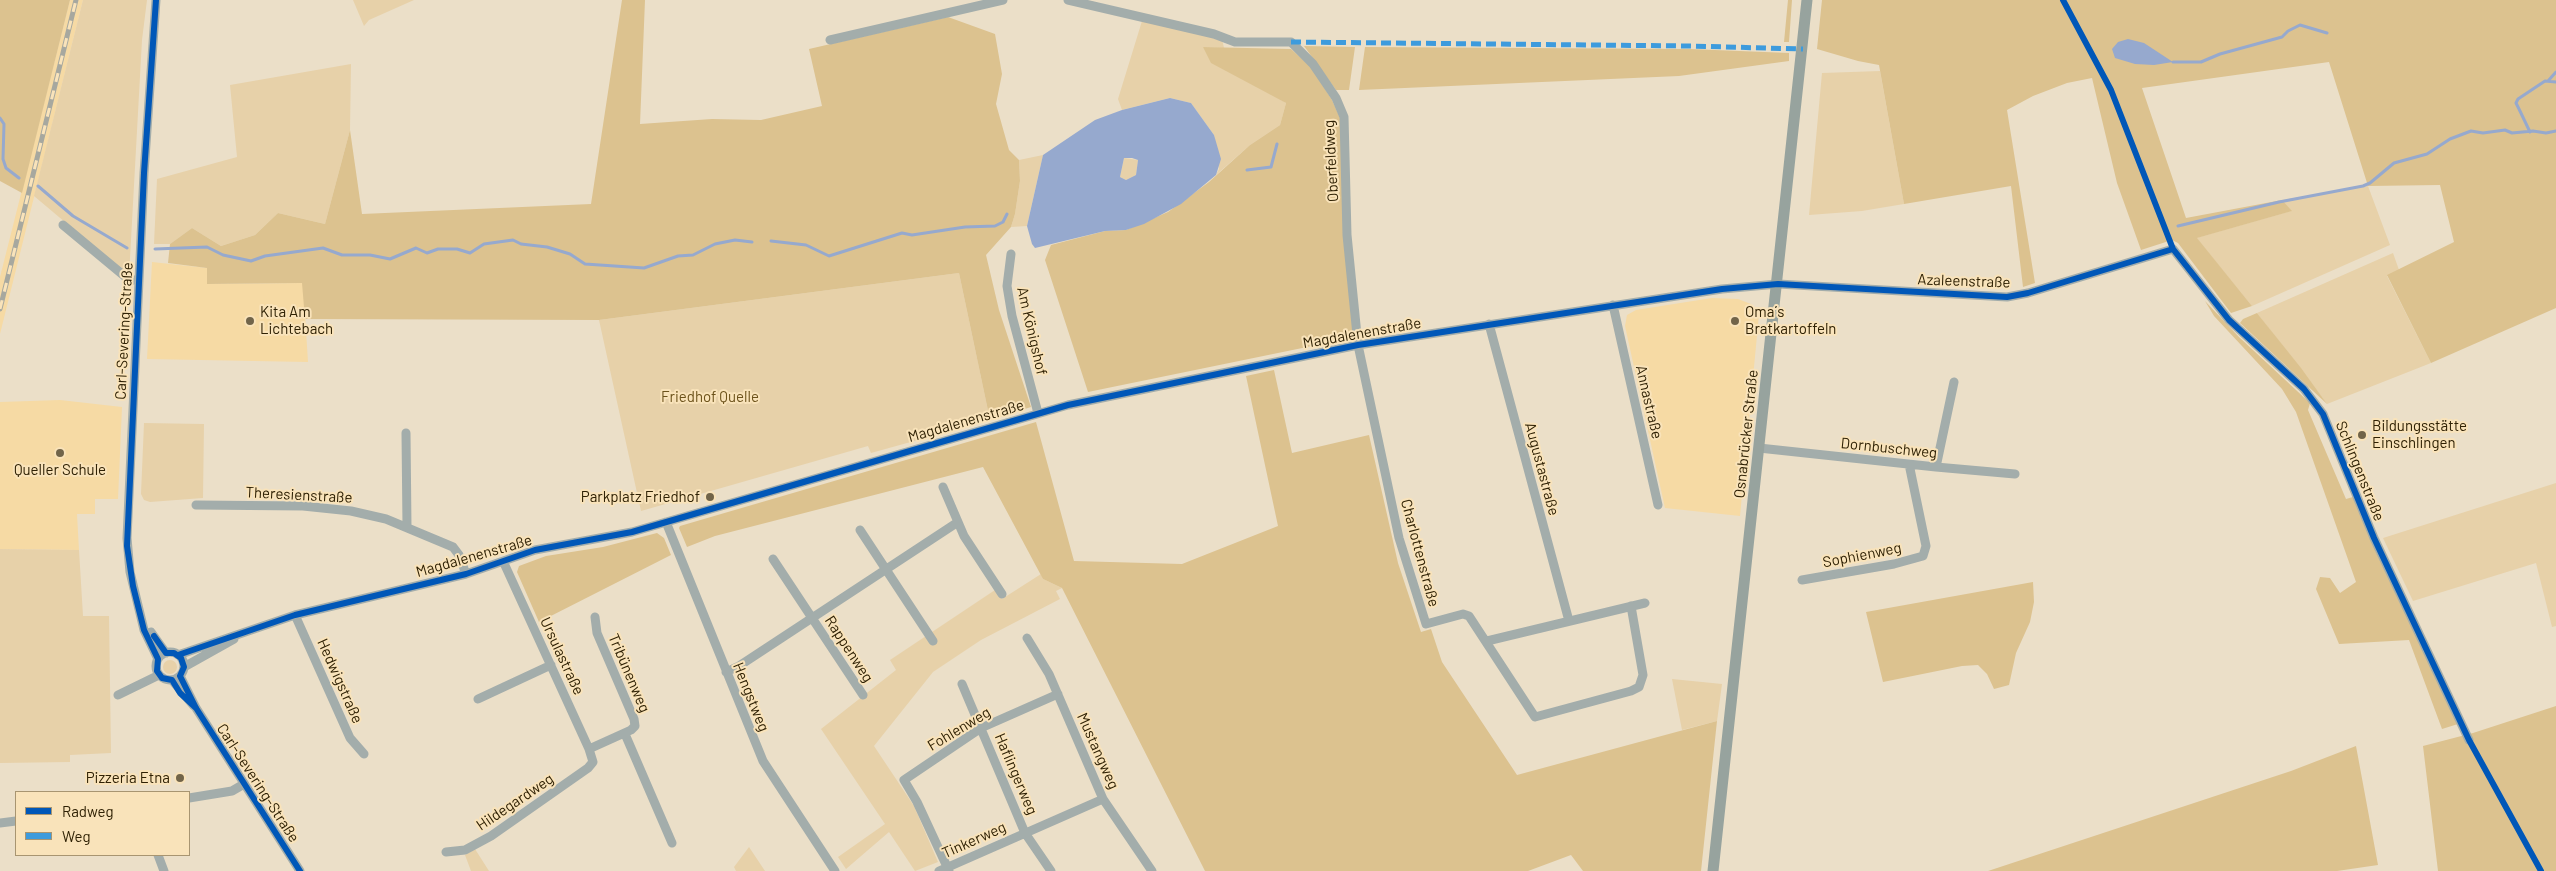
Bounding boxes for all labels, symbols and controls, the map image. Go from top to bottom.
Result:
street label: Oberfeldweg [1320,120,1342,202]
street label: Carl-Severing-Straße [111,262,137,400]
street label: Azaleenstraße [1917,270,2011,292]
street label: Am Königshof [1013,285,1051,377]
place label: Kita Am Lichtebach [260,303,333,338]
place label: Oma´s Bratkartoffeln [1745,303,1836,338]
street label: Magdalenenstraße [1301,314,1423,352]
marker: Kita Am Lichtebach [244,315,256,327]
marker: Oma´s Bratkartoffeln [1729,315,1741,327]
street label: Annastraße [1632,363,1666,441]
street label: Osnabrücker Straße [1730,369,1762,499]
park label: Friedhof Quelle [661,388,759,406]
street label: Magdalenenstraße [906,396,1026,446]
place label: Bildungsstätte Einschlingen [2372,417,2467,452]
street label: Schlingenstraße [2332,418,2388,524]
street label: Augustastraße [1521,420,1563,518]
marker: Bildungsstätte Einschlingen [2356,429,2368,441]
street label: Dornbuschweg [1840,434,1938,462]
marker: Queller Schule [54,447,66,459]
place label: Queller Schule [14,461,106,479]
street label: Theresienstraße [245,483,353,507]
place label: Parkplatz Friedhof [581,488,700,506]
marker: Parkplatz Friedhof [704,491,716,503]
street label: Charlottenstraße [1397,497,1443,609]
street label: Magdalenenstraße [414,531,534,581]
street label: Sophienweg [1821,539,1903,571]
street label: Rappenweg [821,612,877,686]
street label: Ursulastraße [536,614,588,698]
street label: Tribünenweg [604,631,654,715]
street label: Hedwigstraße [313,636,367,726]
street label: Hengstweg [729,660,773,734]
street label: Fohlenweg [924,703,994,755]
street label: Mustangweg [1073,710,1123,792]
street label: Carl-Severing-Straße [213,720,303,846]
street label: Haflingerweg [991,731,1041,817]
place label: Pizzeria Etna [86,769,170,787]
street label: Hildegardweg [473,770,557,834]
marker: Pizzeria Etna [174,772,186,784]
legend [15,791,190,856]
text: Radweg [62,802,114,820]
street label: Tinkerweg [939,818,1009,862]
text: Weg [62,827,90,845]

